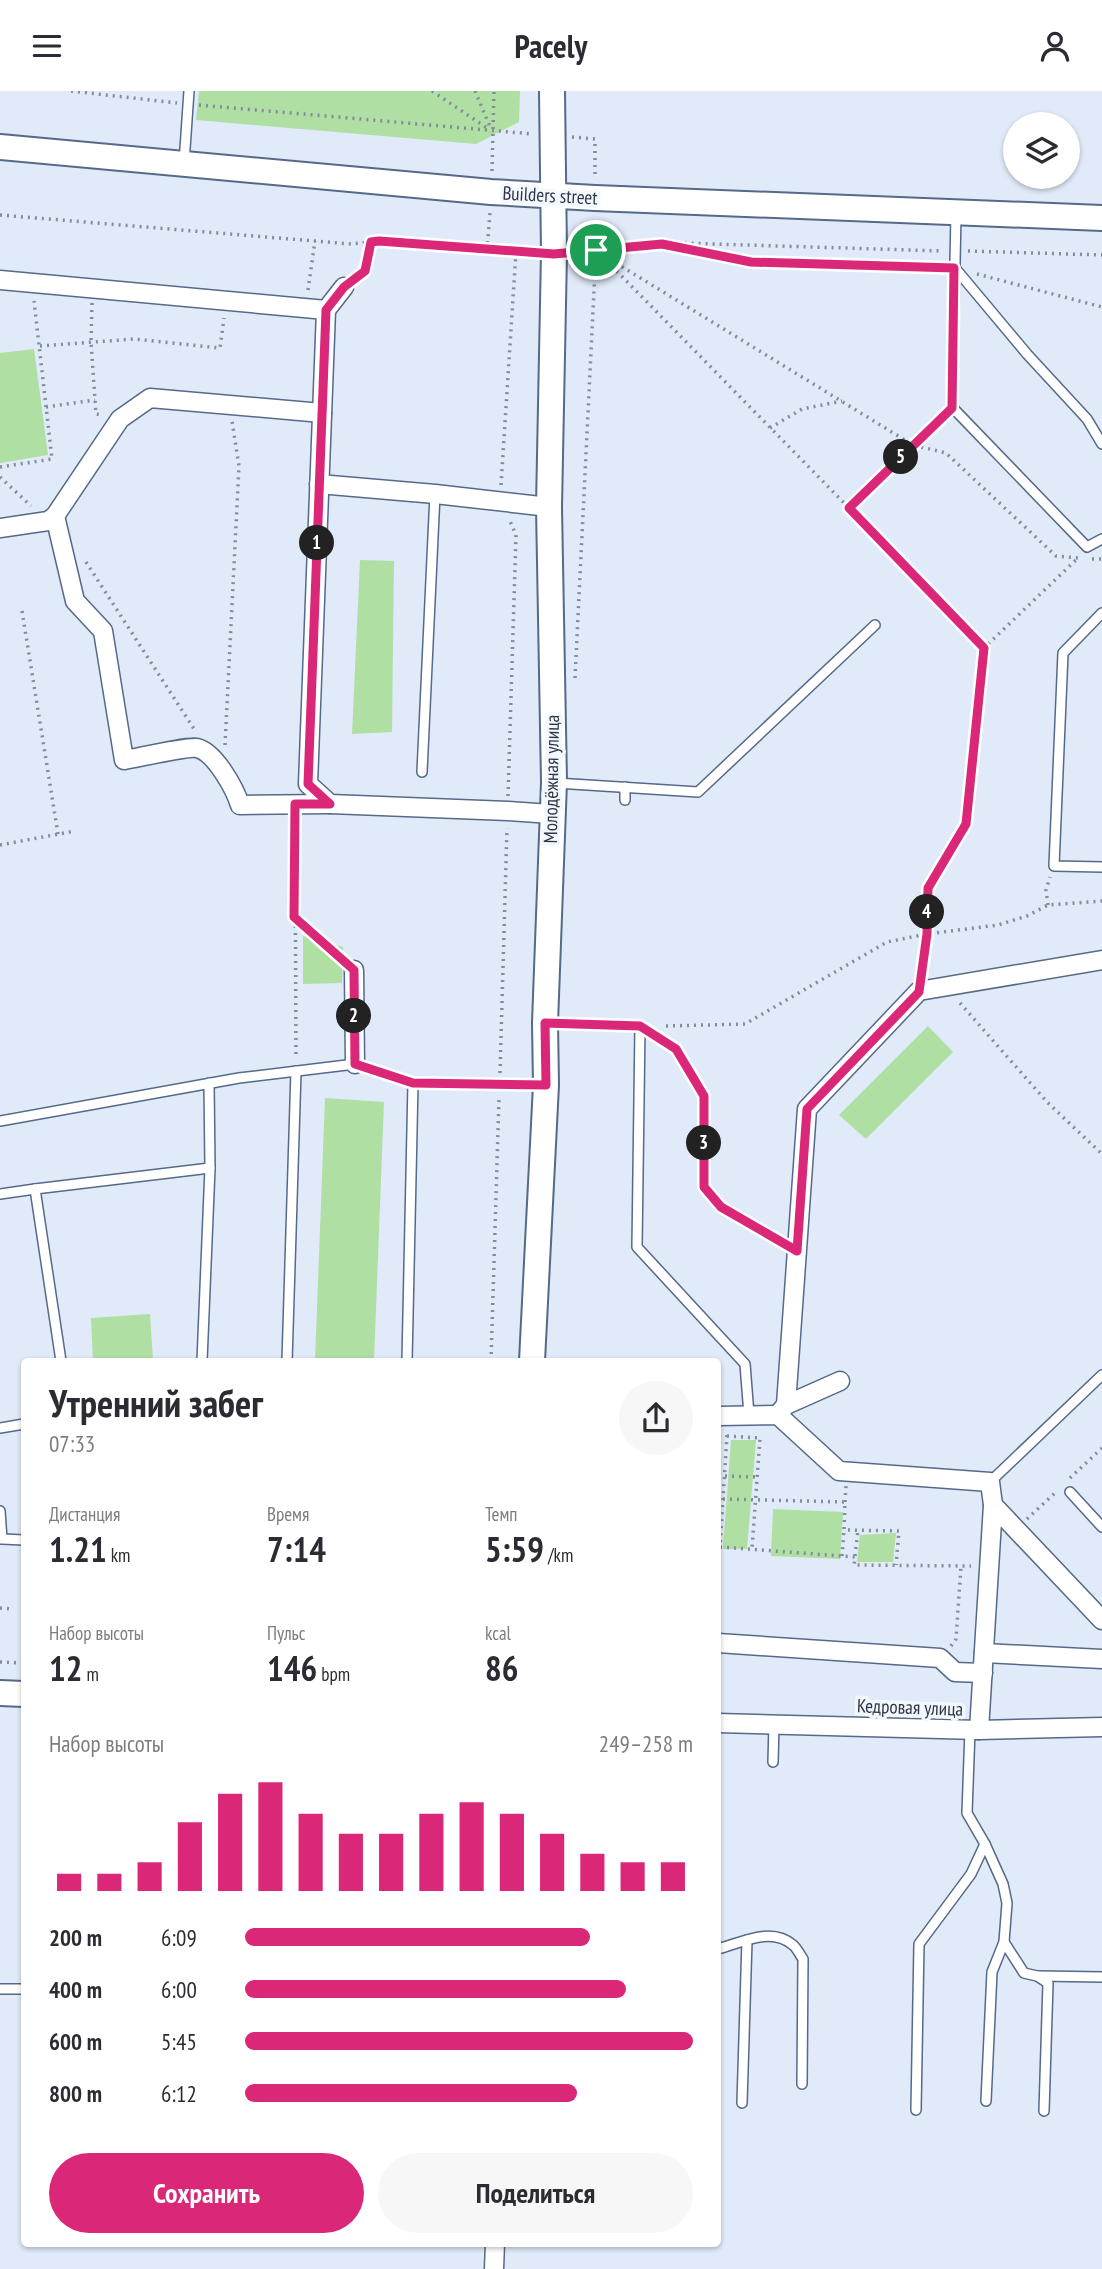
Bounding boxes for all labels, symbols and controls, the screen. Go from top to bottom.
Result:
text: Pacely [515,25,587,67]
icon: menu [28,27,66,65]
icon: person [1036,27,1074,65]
map controls [1003,112,1080,189]
button: layers [1003,112,1080,189]
street label: Builders street [502,181,599,210]
pin [566,220,626,280]
icon: arrive [577,231,615,269]
pin: 5 [884,439,918,475]
text: 5 [896,444,905,468]
pin: 1 [300,525,334,561]
text: 1 [312,530,321,554]
street label: Молодёжная улица [538,714,564,844]
pin: 4 [909,895,944,929]
text: 4 [922,899,931,923]
pin: 2 [336,999,372,1033]
text: 2 [349,1003,358,1027]
pin: 3 [686,1125,722,1161]
text: 3 [699,1130,708,1154]
text: Утренний забег [49,1378,263,1427]
button: share [619,1381,693,1455]
text: 07:33 [49,1429,95,1458]
text: Дистанция [49,1502,120,1526]
text: Время [267,1502,309,1526]
text: Темп [485,1502,517,1526]
text: 1.21 [49,1526,107,1572]
text: 7:14 [267,1526,326,1572]
text: 5:59 [485,1526,544,1572]
text: km [107,1543,130,1567]
text: /km [544,1543,573,1567]
text: Набор высоты [49,1621,144,1645]
text: Пульс [267,1621,305,1645]
text: kcal [485,1621,511,1645]
text: 12 [49,1645,82,1691]
text: 146 [267,1645,317,1691]
text: 86 [485,1645,518,1691]
text: m [82,1662,99,1686]
text: bpm [317,1662,350,1686]
street label: Кедровая улица [856,1693,964,1721]
text: Набор высоты [49,1729,164,1758]
text: 249–258 m [599,1729,693,1758]
text: 200 m [49,1923,102,1952]
text: 6:09 [161,1923,197,1952]
text: 400 m [49,1975,102,2004]
text: 6:00 [161,1975,197,2004]
text: 600 m [49,2027,102,2056]
text: 5:45 [161,2027,197,2056]
text: 800 m [49,2079,102,2108]
text: 6:12 [161,2079,197,2108]
button: Сохранить [49,2153,364,2233]
button: Поделиться [378,2153,693,2233]

